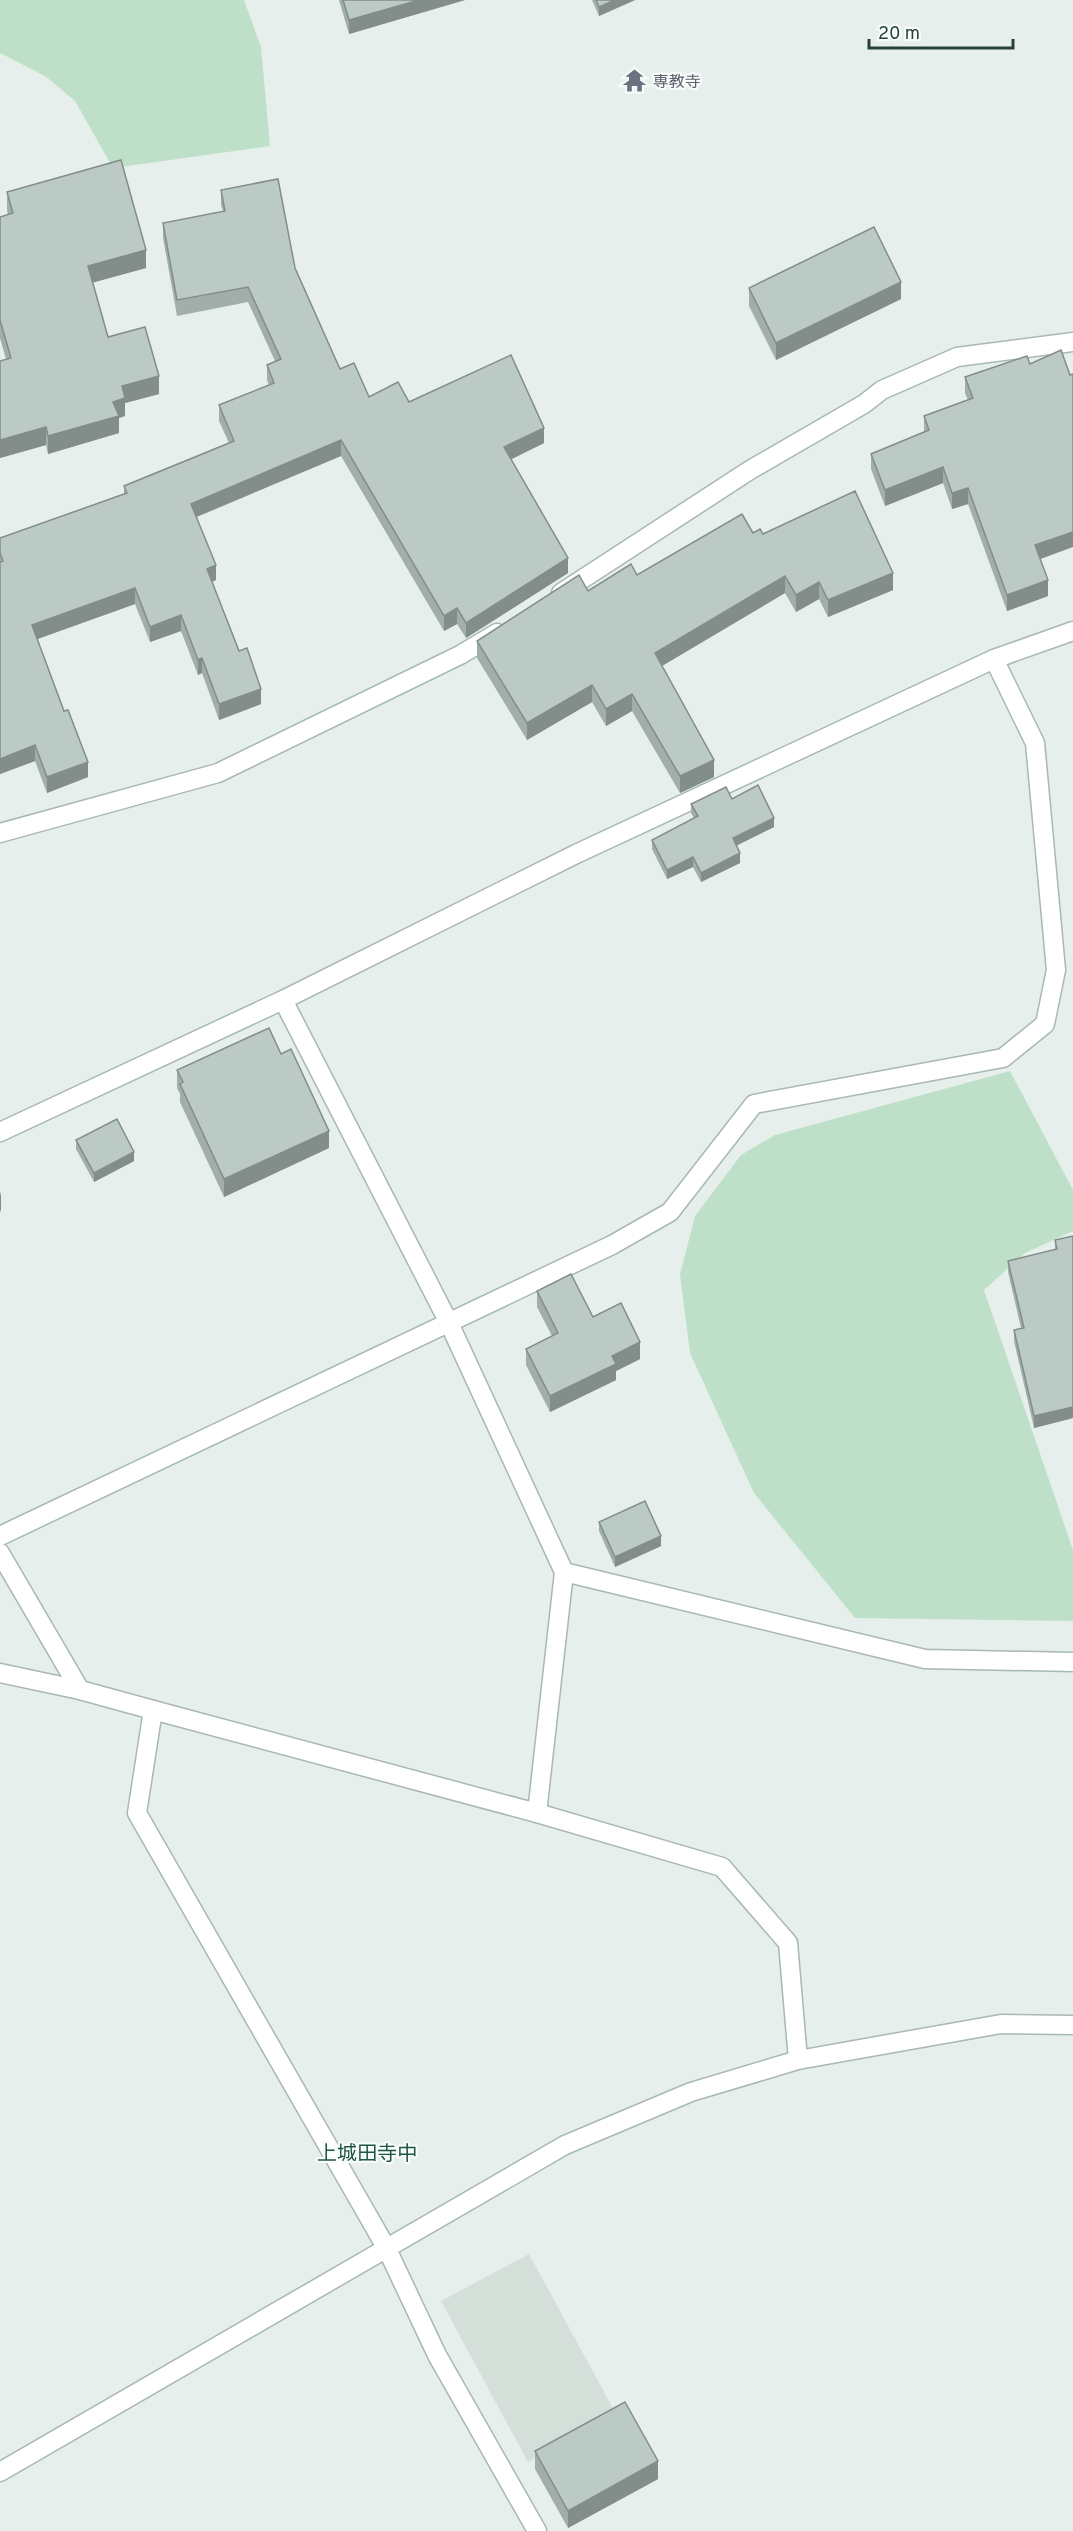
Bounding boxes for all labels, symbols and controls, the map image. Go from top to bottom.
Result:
scale bar [869,12,1013,50]
text: 20 m [878,23,920,46]
temple icon: 専教寺 [622,68,648,94]
place label: 専教寺 [653,73,701,93]
district label: 上城田寺中 [317,2142,417,2168]

